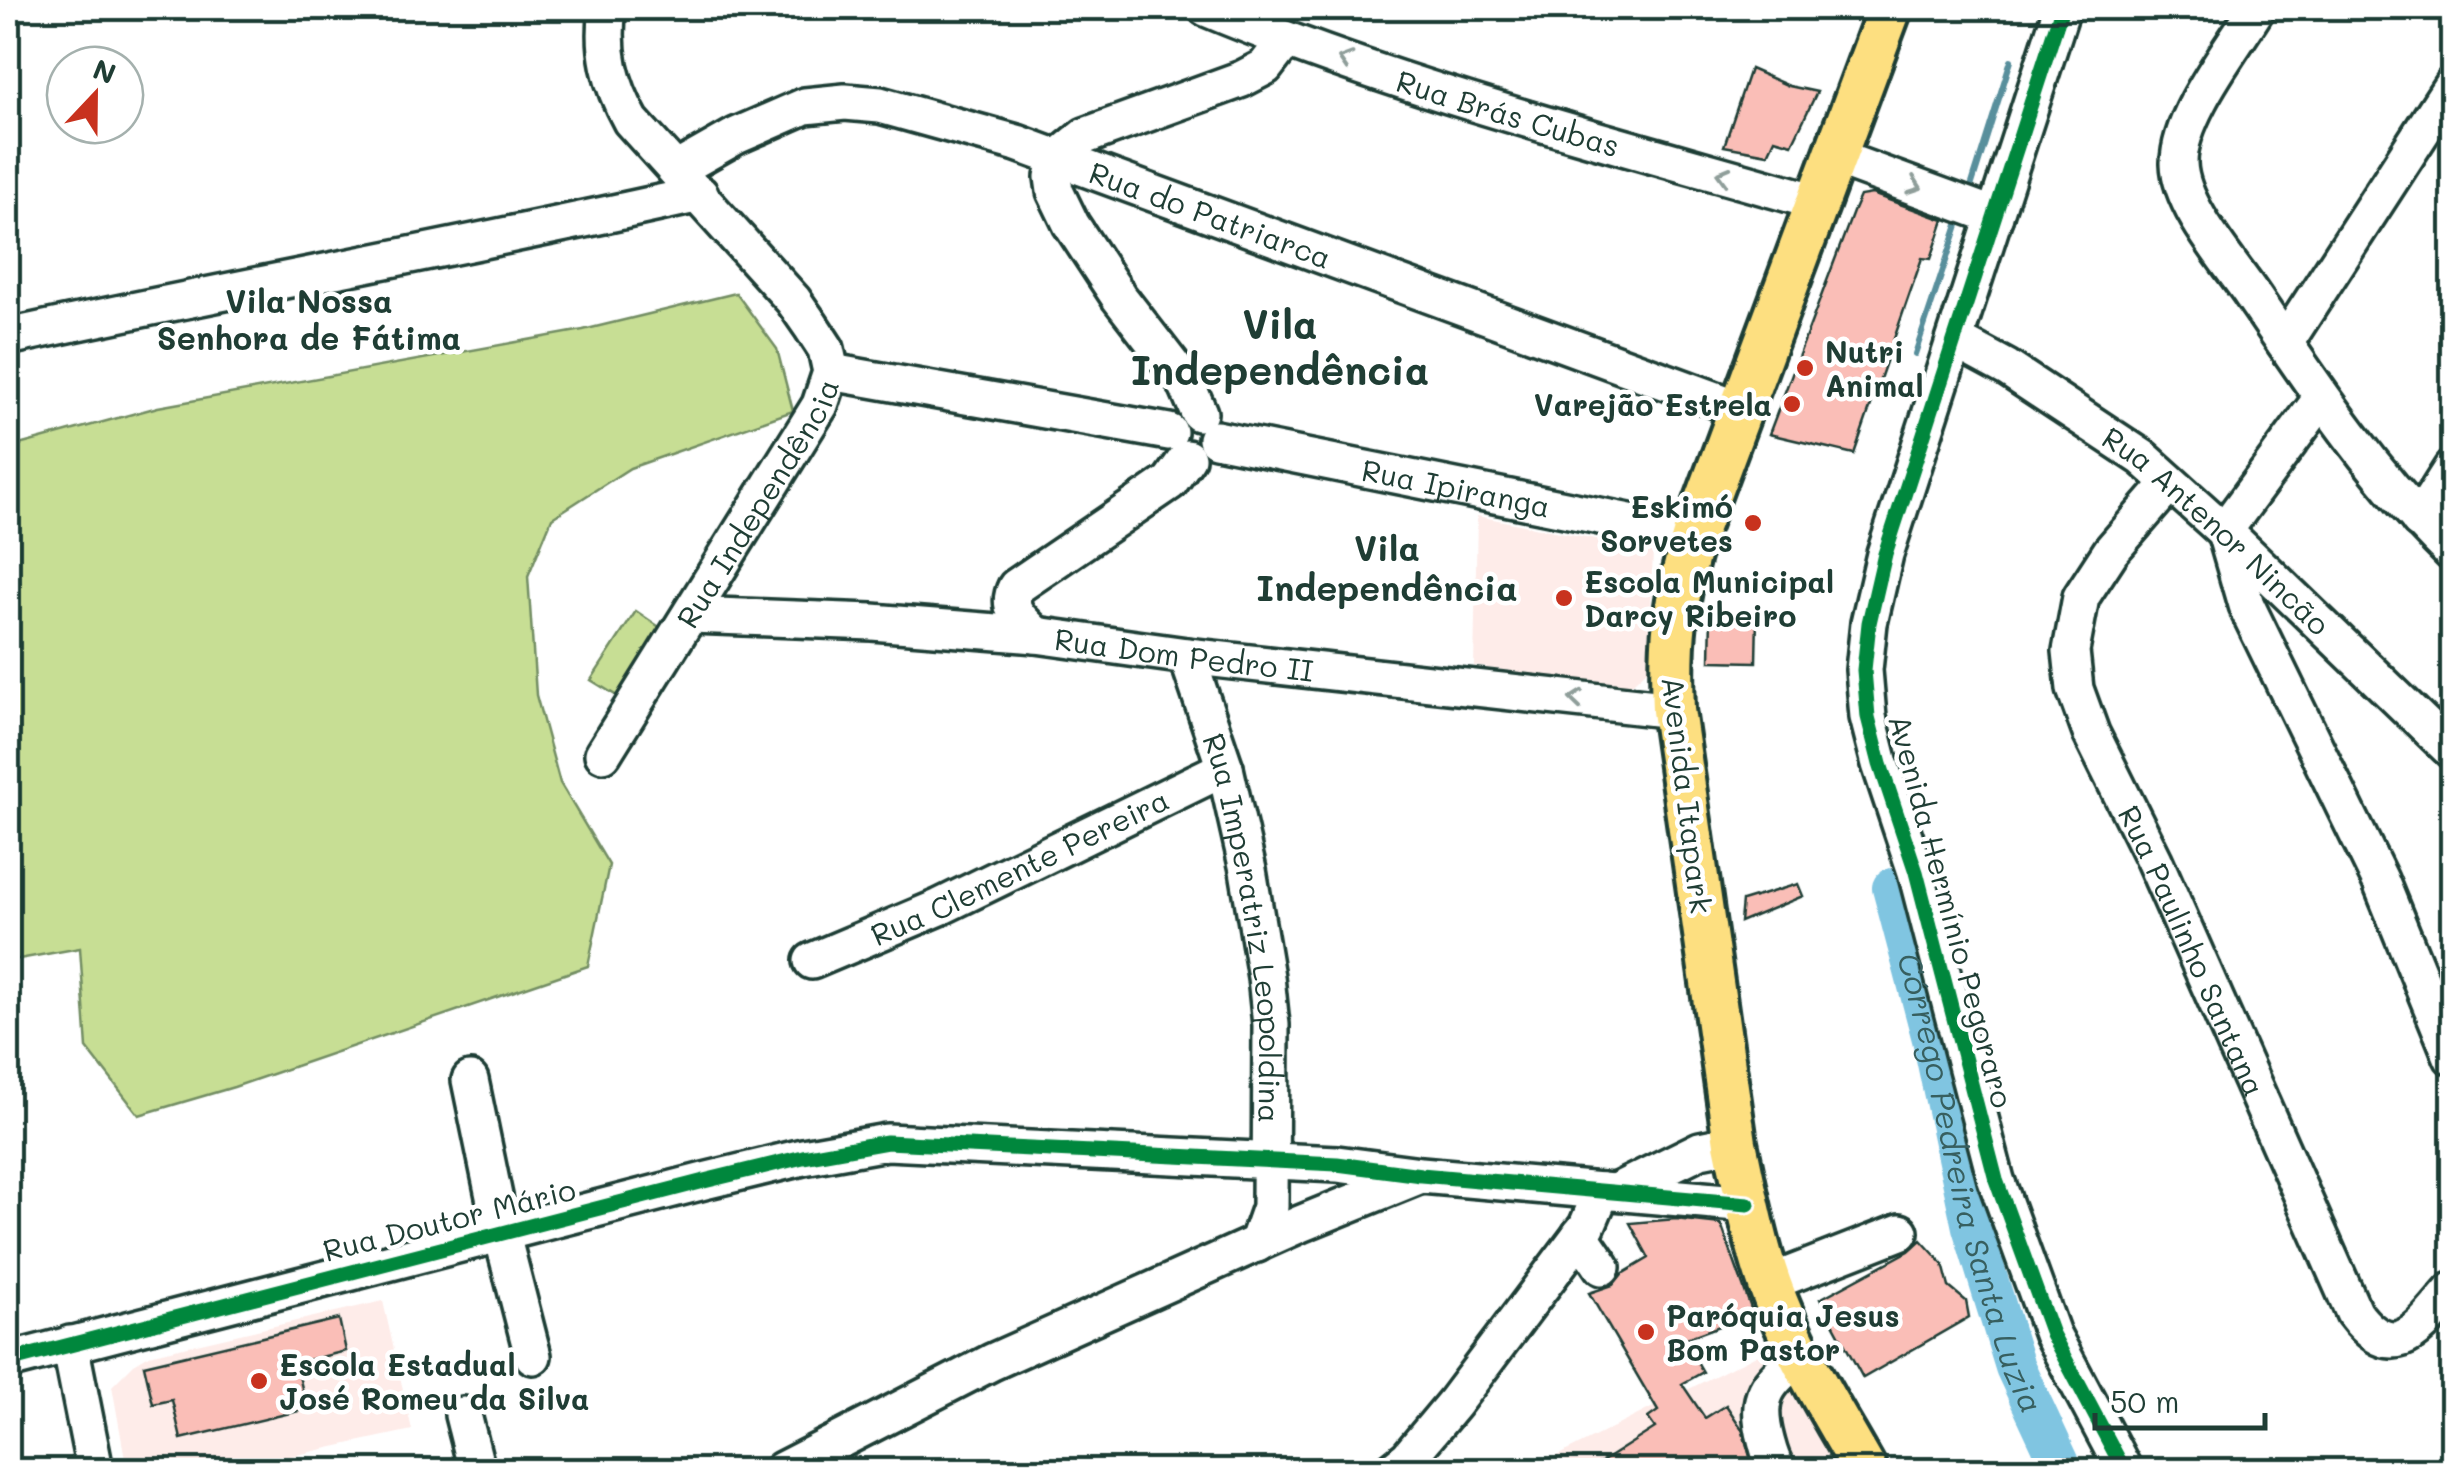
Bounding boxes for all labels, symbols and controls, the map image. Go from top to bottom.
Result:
north arrow [45,45,145,145]
text: N [88,50,121,92]
one-way arrow [1337,52,1354,72]
street label: Rua Brás Cubas [1392,60,1624,165]
street label: Rua do Patriarca [1084,151,1337,277]
one-way arrow [1715,166,1732,187]
one-way arrow [1905,174,1922,195]
district label: Vila Nossa Senhora de Fátima [157,279,461,358]
district label: Vila Independência [1131,297,1429,395]
place label: Nutri Animal [1825,331,1924,405]
marker: Nutri Animal [1794,357,1816,379]
street label: Rua Independência [667,374,847,635]
place label: Varejão Estrela [1534,384,1772,424]
marker: Varejão Estrela [1781,393,1803,415]
street label: Rua Antenor Nincão [2095,417,2339,643]
street label: Rua Ipiranga [1358,449,1554,526]
place label: Eskimó Sorvetes [1600,486,1733,560]
marker: Eskimó Sorvetes [1742,512,1764,534]
district label: Vila Independência [1256,524,1518,610]
place label: Escola Municipal Darcy Ribeiro [1584,561,1834,635]
marker: Escola Municipal Darcy Ribeiro [1553,587,1575,609]
street label: Rua Dom Pedro II [1052,618,1316,690]
street label: Avenida Itapark [1654,674,1722,916]
one-way arrow [1568,689,1584,710]
street label: Avenida Hermínio Pegoraro [1880,710,2024,1112]
street label: Rua Imperatriz Leopoldina [1195,728,1292,1123]
street label: Rua Clemente Pereira [864,779,1175,954]
street label: Rua Paulinho Santana [2110,798,2276,1102]
water label: Córrego Pedreira Santa Luzia [1889,948,2054,1419]
street label: Rua Doutor Mário [318,1168,580,1270]
place label: Paróquia Jesus Bom Pastor [1666,1295,1900,1369]
marker: Paróquia Jesus Bom Pastor [1635,1321,1657,1343]
place label: Escola Estadual José Romeu da Silva [279,1344,589,1418]
scale bar [2095,1368,2265,1430]
marker: Escola Estadual José Romeu da Silva [248,1370,270,1392]
text: 50 m [2110,1381,2180,1421]

